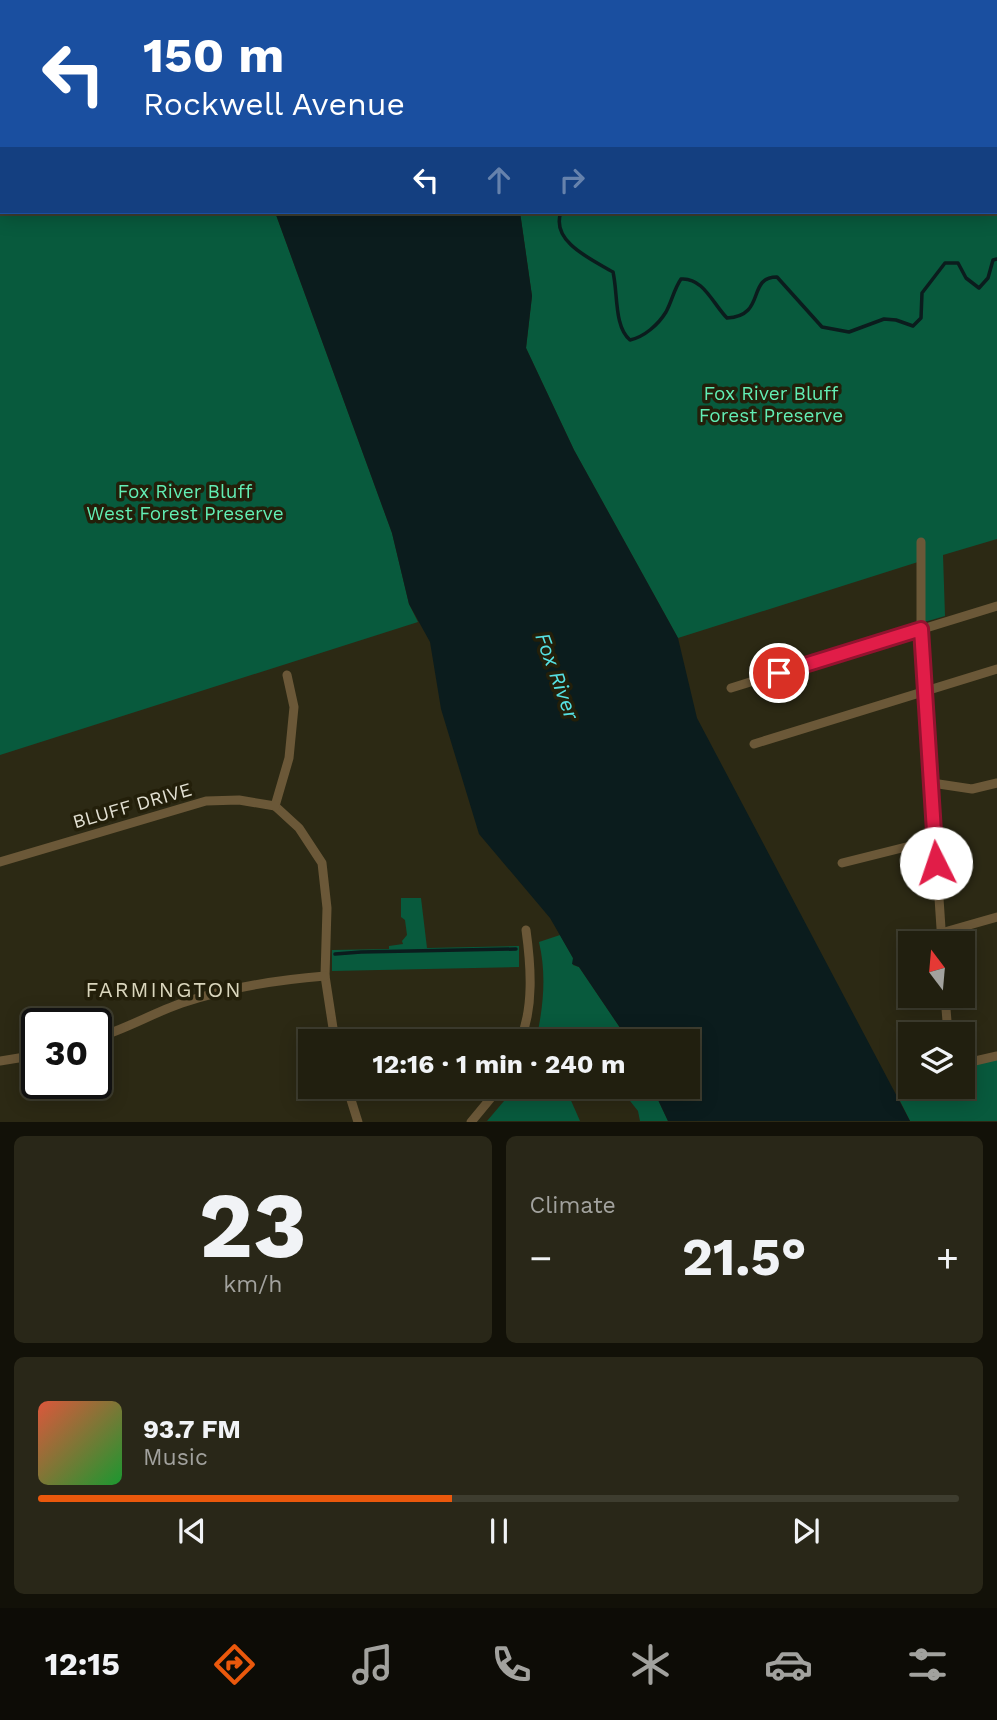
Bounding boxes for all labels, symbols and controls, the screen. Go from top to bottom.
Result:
text: 150 m [143,26,284,84]
icon: left [28,28,119,119]
text: Rockwell Avenue [143,85,405,123]
icon: left [407,161,445,199]
icon: ahead [480,161,518,199]
icon: right [553,161,591,199]
park label: Fox River Bluff Forest Preserve [699,382,843,427]
park label: Fox River Bluff West Forest Preserve [86,480,284,525]
water label: Fox River [530,629,585,723]
pin [749,643,809,703]
icon: arrive [760,654,798,692]
street label: BLUFF DRIVE [70,778,194,833]
position arrow [899,826,973,900]
north arrow [898,931,975,1008]
map controls [898,931,975,1099]
district label: FARMINGTON [85,977,243,1002]
speed limit sign: 30 [21,1008,112,1099]
button: layers [898,1022,975,1099]
text: 12:16 · 1 min · 240 m [373,1049,625,1079]
text: 23 [199,1172,307,1279]
text: Climate [530,1192,616,1219]
text: 21.5° [682,1227,807,1288]
text: − [530,1236,552,1280]
text: + [936,1236,959,1280]
text: km/h [223,1271,282,1298]
text: 93.7 FM [143,1414,241,1444]
text: Music [143,1444,208,1471]
icon: previous [173,1512,211,1550]
icon: pause [480,1512,518,1550]
icon: next [787,1512,825,1550]
icon: directions [210,1640,259,1689]
icon: music [348,1640,397,1689]
icon: phone [487,1640,536,1689]
icon: climate [626,1640,675,1689]
icon: car [764,1640,813,1689]
icon: filters [903,1640,952,1689]
text: 12:15 [45,1645,120,1683]

